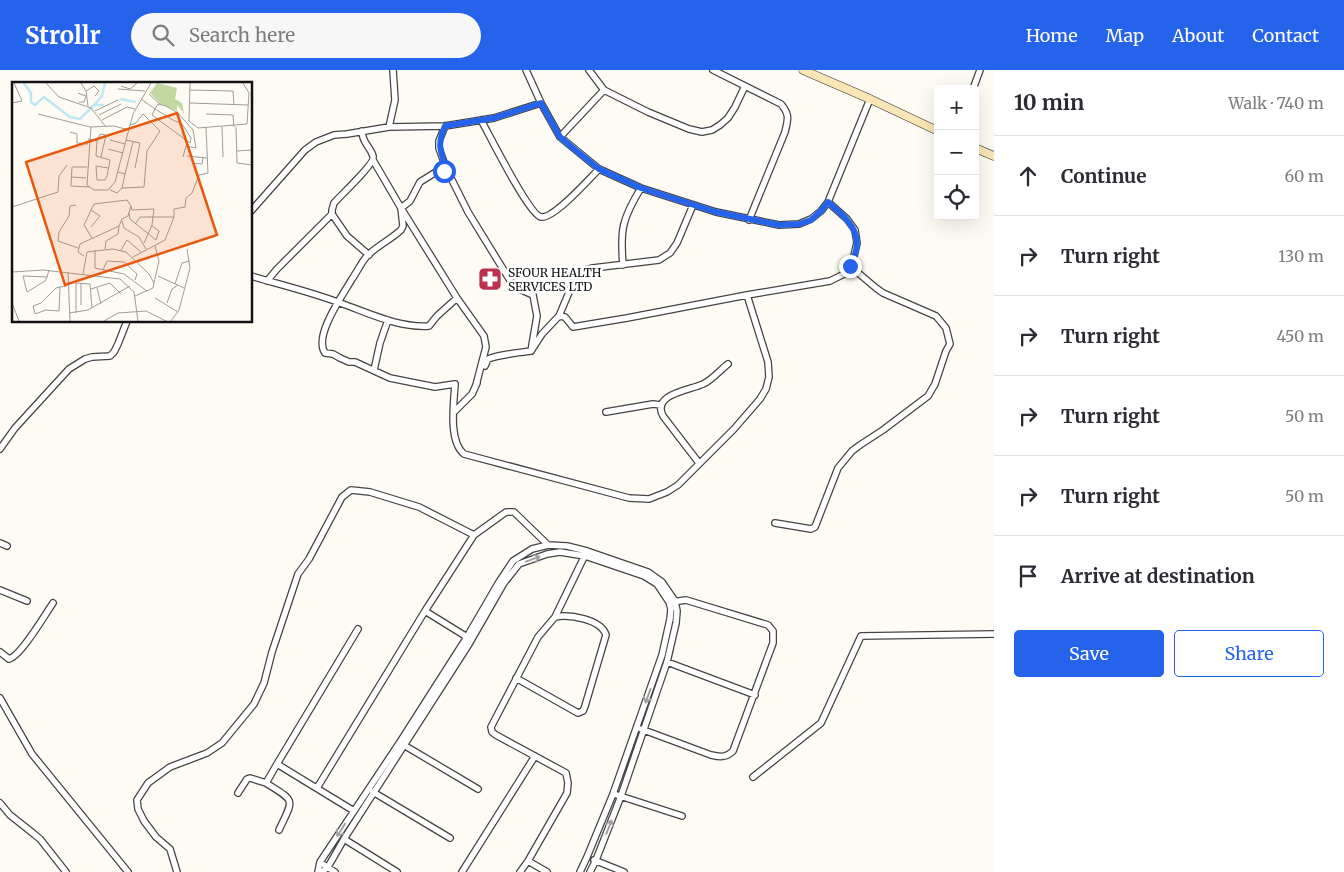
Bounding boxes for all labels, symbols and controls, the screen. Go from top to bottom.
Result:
search box [131,13,481,58]
text: Strollr [25,20,101,51]
icon: search [149,21,177,49]
text: Search here [189,23,295,47]
text: Home [1026,24,1078,47]
text: Map [1106,24,1144,47]
text: About [1172,24,1224,47]
text: Contact [1252,24,1319,47]
inset map [12,82,252,322]
map controls [934,85,979,220]
button: + [934,85,979,130]
text: 10 min [1014,89,1084,116]
text: Walk · 740 m [1228,93,1324,113]
button: − [934,130,979,175]
route start [433,160,456,183]
icon: ahead [1014,162,1042,190]
text: Continue [1061,164,1147,188]
text: 60 m [1284,166,1324,186]
button: locate [934,175,979,220]
icon: right [1014,242,1042,270]
text: Turn right [1061,244,1160,268]
text: 130 m [1278,246,1324,266]
route end [839,255,862,278]
place label: SFOUR HEALTH SERVICES LTD [508,265,602,294]
pharmacy icon: SFOUR HEALTH SERVICES LTD [477,266,503,292]
icon: right [1014,322,1042,350]
text: Turn right [1061,324,1160,348]
text: 450 m [1276,326,1324,346]
icon: right [1014,402,1042,430]
text: Turn right [1061,404,1160,428]
text: 50 m [1285,406,1324,426]
icon: right [1014,482,1042,510]
text: Turn right [1061,484,1160,508]
text: 50 m [1285,486,1324,506]
one-way arrow [525,554,540,563]
icon: arrive [1014,562,1042,590]
text: Arrive at destination [1061,564,1255,588]
button: Save [1014,630,1164,677]
button: Share [1174,630,1324,677]
one-way arrow [643,688,652,703]
one-way arrow [604,820,614,835]
one-way arrow [336,823,346,837]

